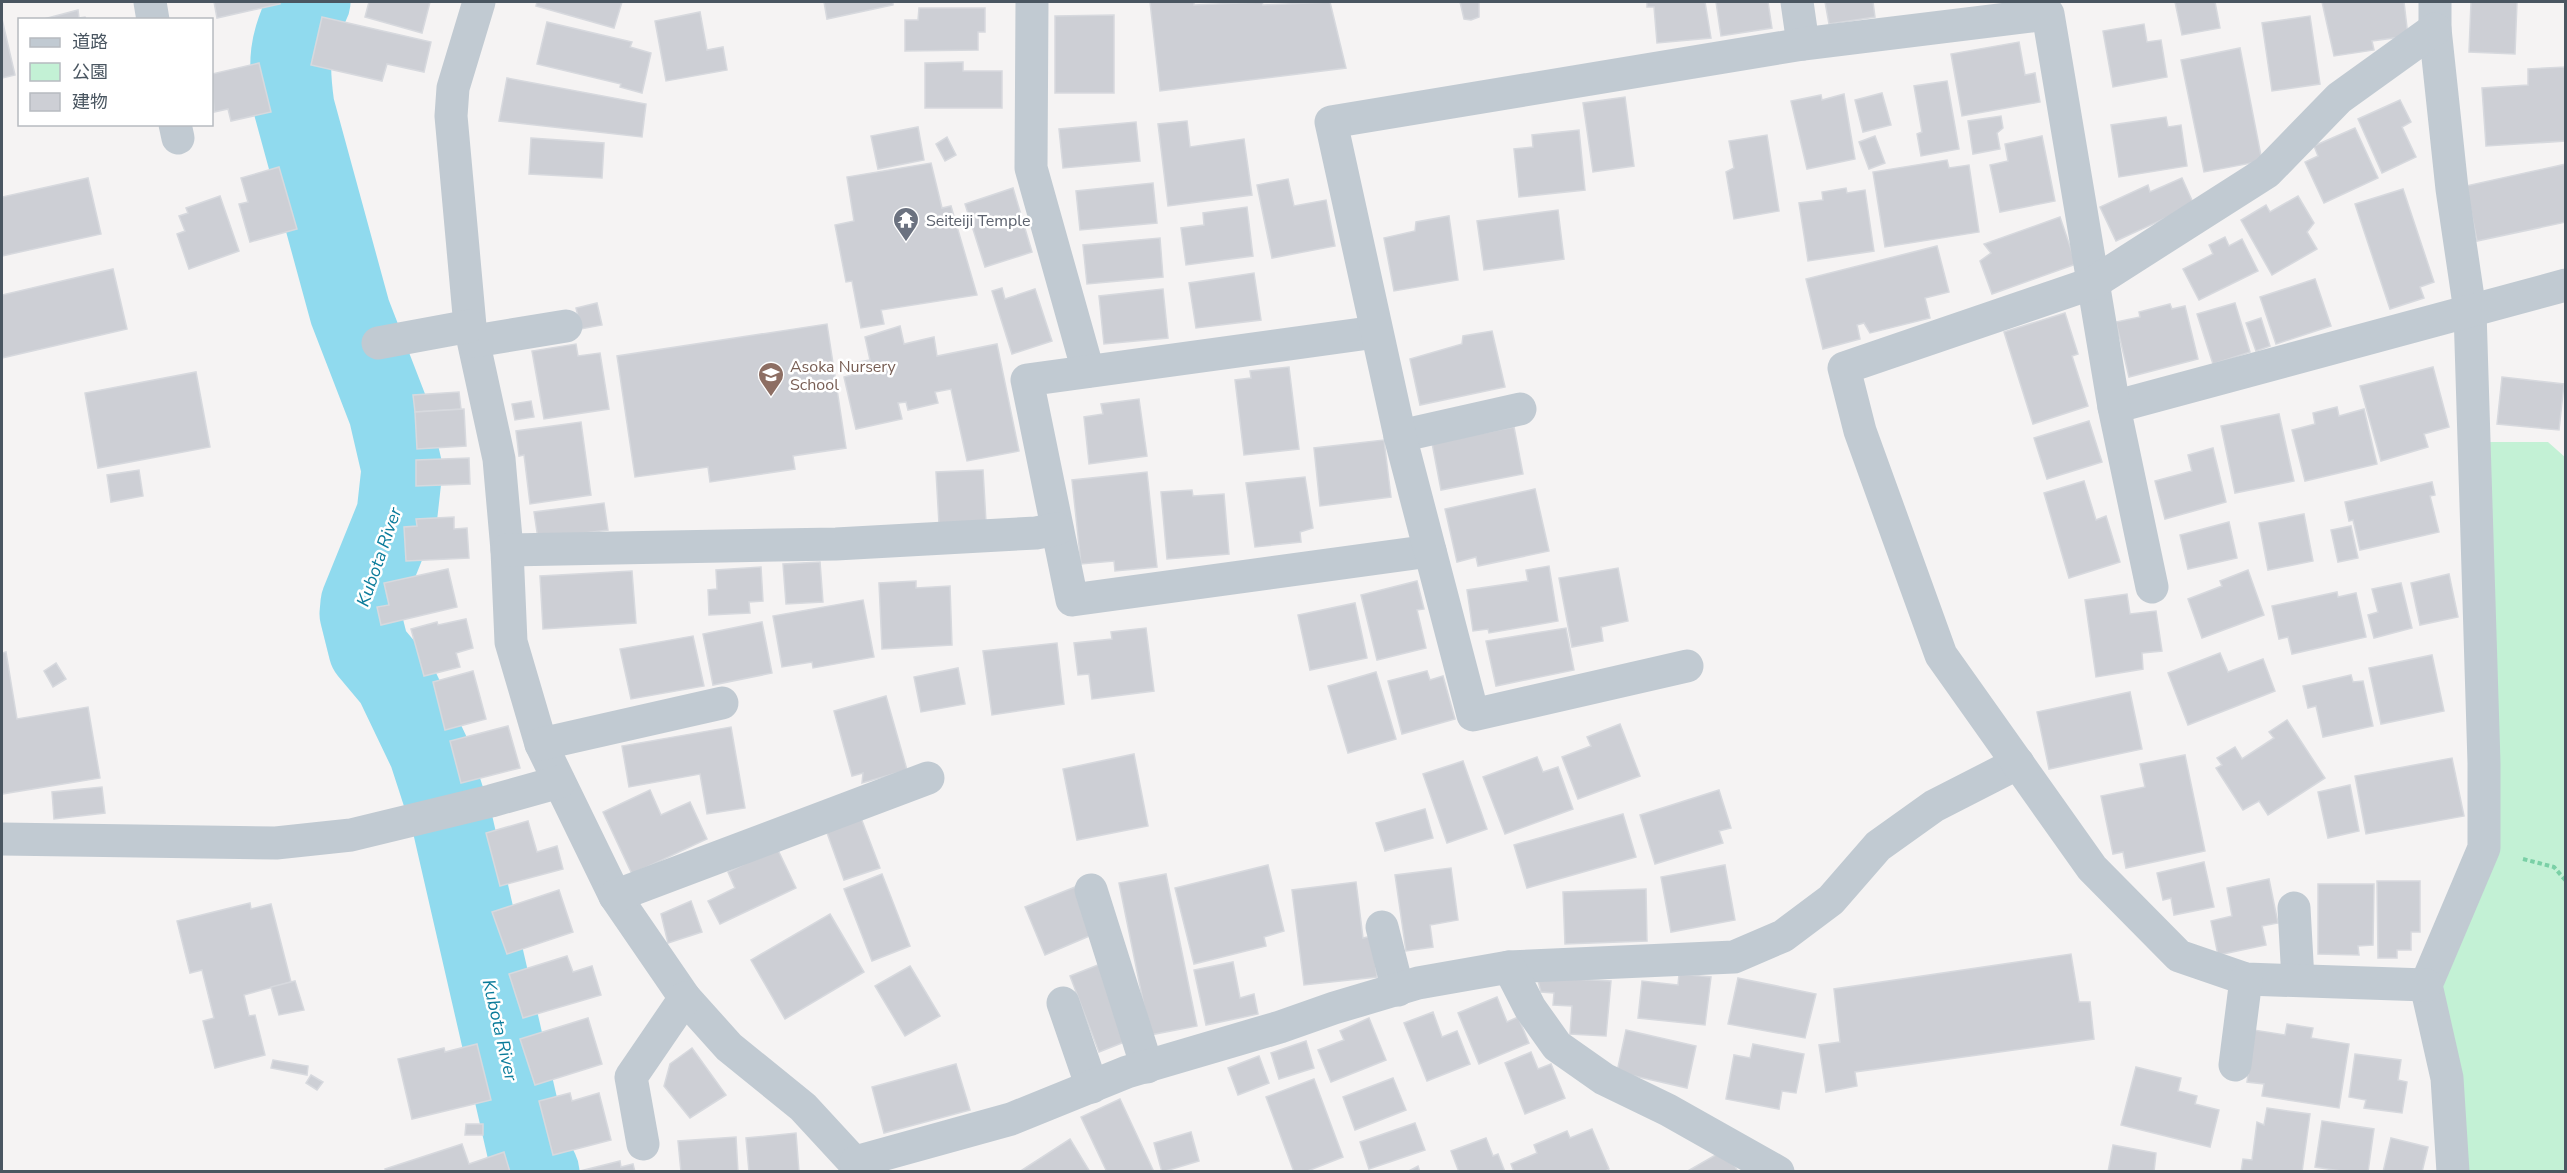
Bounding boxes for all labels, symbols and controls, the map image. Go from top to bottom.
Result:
legend [18,18,213,126]
text: 道路 [72,30,108,54]
text: 公園 [72,60,108,84]
text: 建物 [72,90,108,114]
temple icon: Seiteiji Temple [891,205,921,243]
place label: Seiteiji Temple [926,210,1031,232]
place label: Asoka Nursery School [790,356,897,396]
school or university icon: Asoka Nursery School [756,360,786,398]
water label: Kubota River [351,504,407,610]
water label: Kubota River [477,977,523,1084]

